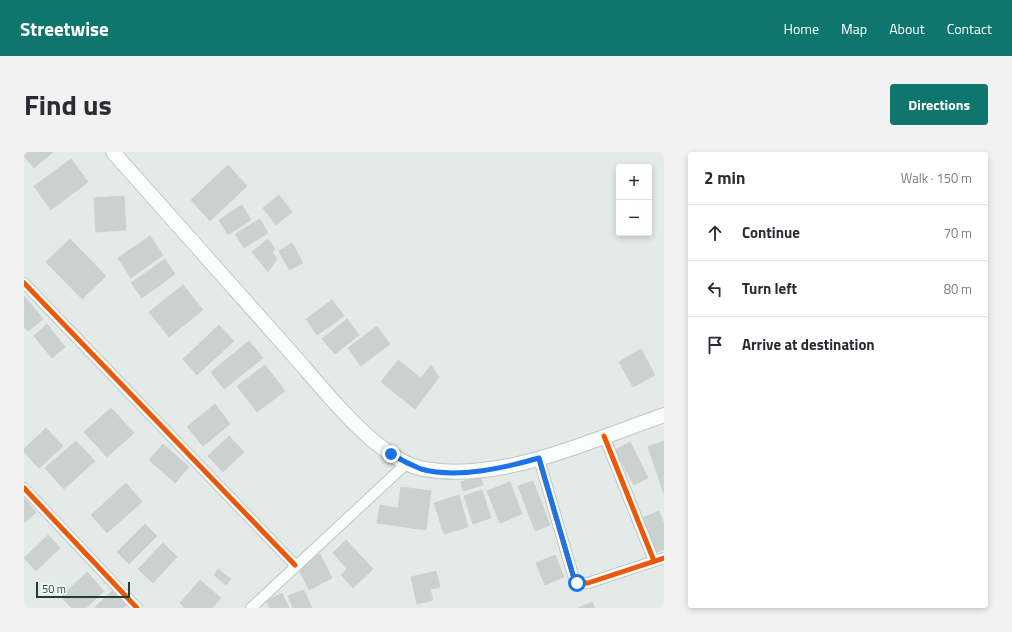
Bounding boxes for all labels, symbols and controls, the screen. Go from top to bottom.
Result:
text: Streetwise [20,14,109,43]
text: Home [784,18,819,39]
text: Map [841,18,867,39]
text: About [889,18,925,39]
text: Contact [947,18,992,39]
text: Find us [24,83,112,126]
button: Directions [890,84,988,125]
map controls [616,164,652,236]
button: + [616,164,652,200]
text: 2 min [704,165,745,191]
text: Walk · 150 m [901,168,972,188]
button: − [616,200,652,236]
text: Continue [742,221,800,244]
icon: ahead [704,222,726,244]
text: 70 m [944,223,972,243]
text: Turn left [742,277,797,300]
icon: left [704,278,726,300]
text: 80 m [944,279,972,299]
text: Arrive at destination [742,333,875,356]
icon: arrive [704,334,726,356]
route end [382,445,400,463]
route start [568,574,586,592]
scale bar [36,580,130,599]
text: 50 m [42,581,66,597]

